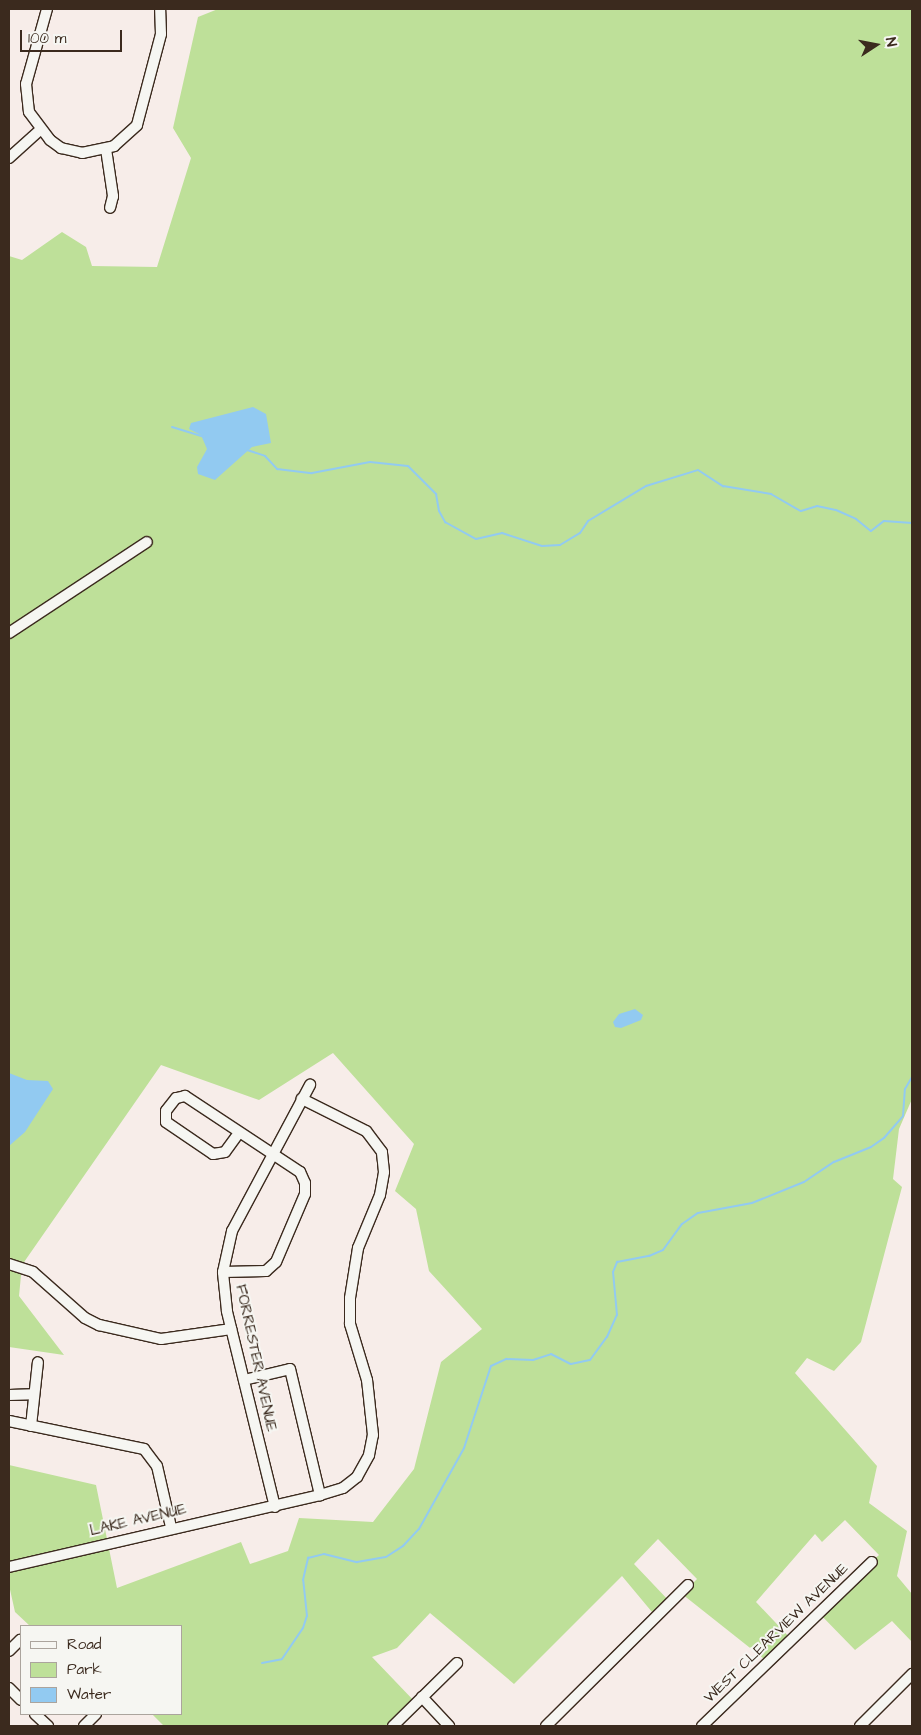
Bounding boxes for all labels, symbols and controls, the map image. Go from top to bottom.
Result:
scale bar [22,20,125,52]
north arrow [851,20,901,70]
text: 100 m [28,28,67,49]
text: N [880,36,901,48]
street label: FORRESTER AVENUE [232,1283,280,1433]
street label: LAKE AVENUE [88,1500,188,1540]
street label: WEST CLEARVIEW AVENUE [700,1559,852,1707]
legend [20,1625,182,1715]
text: Road [67,1634,101,1655]
text: Park [67,1659,102,1680]
text: Water [67,1684,111,1705]

